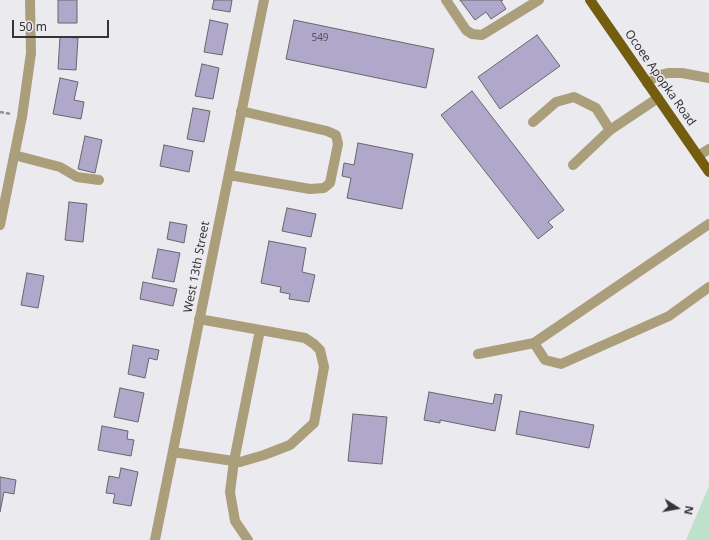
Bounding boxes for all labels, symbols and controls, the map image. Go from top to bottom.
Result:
scale bar [14,12,111,38]
text: 50 m [19,18,47,35]
street label: Ocoee Apopka Road [621,27,699,129]
house number: 549 [311,32,329,44]
street label: West 13th Street [181,220,213,314]
north arrow [657,488,697,528]
text: N [681,505,697,516]

